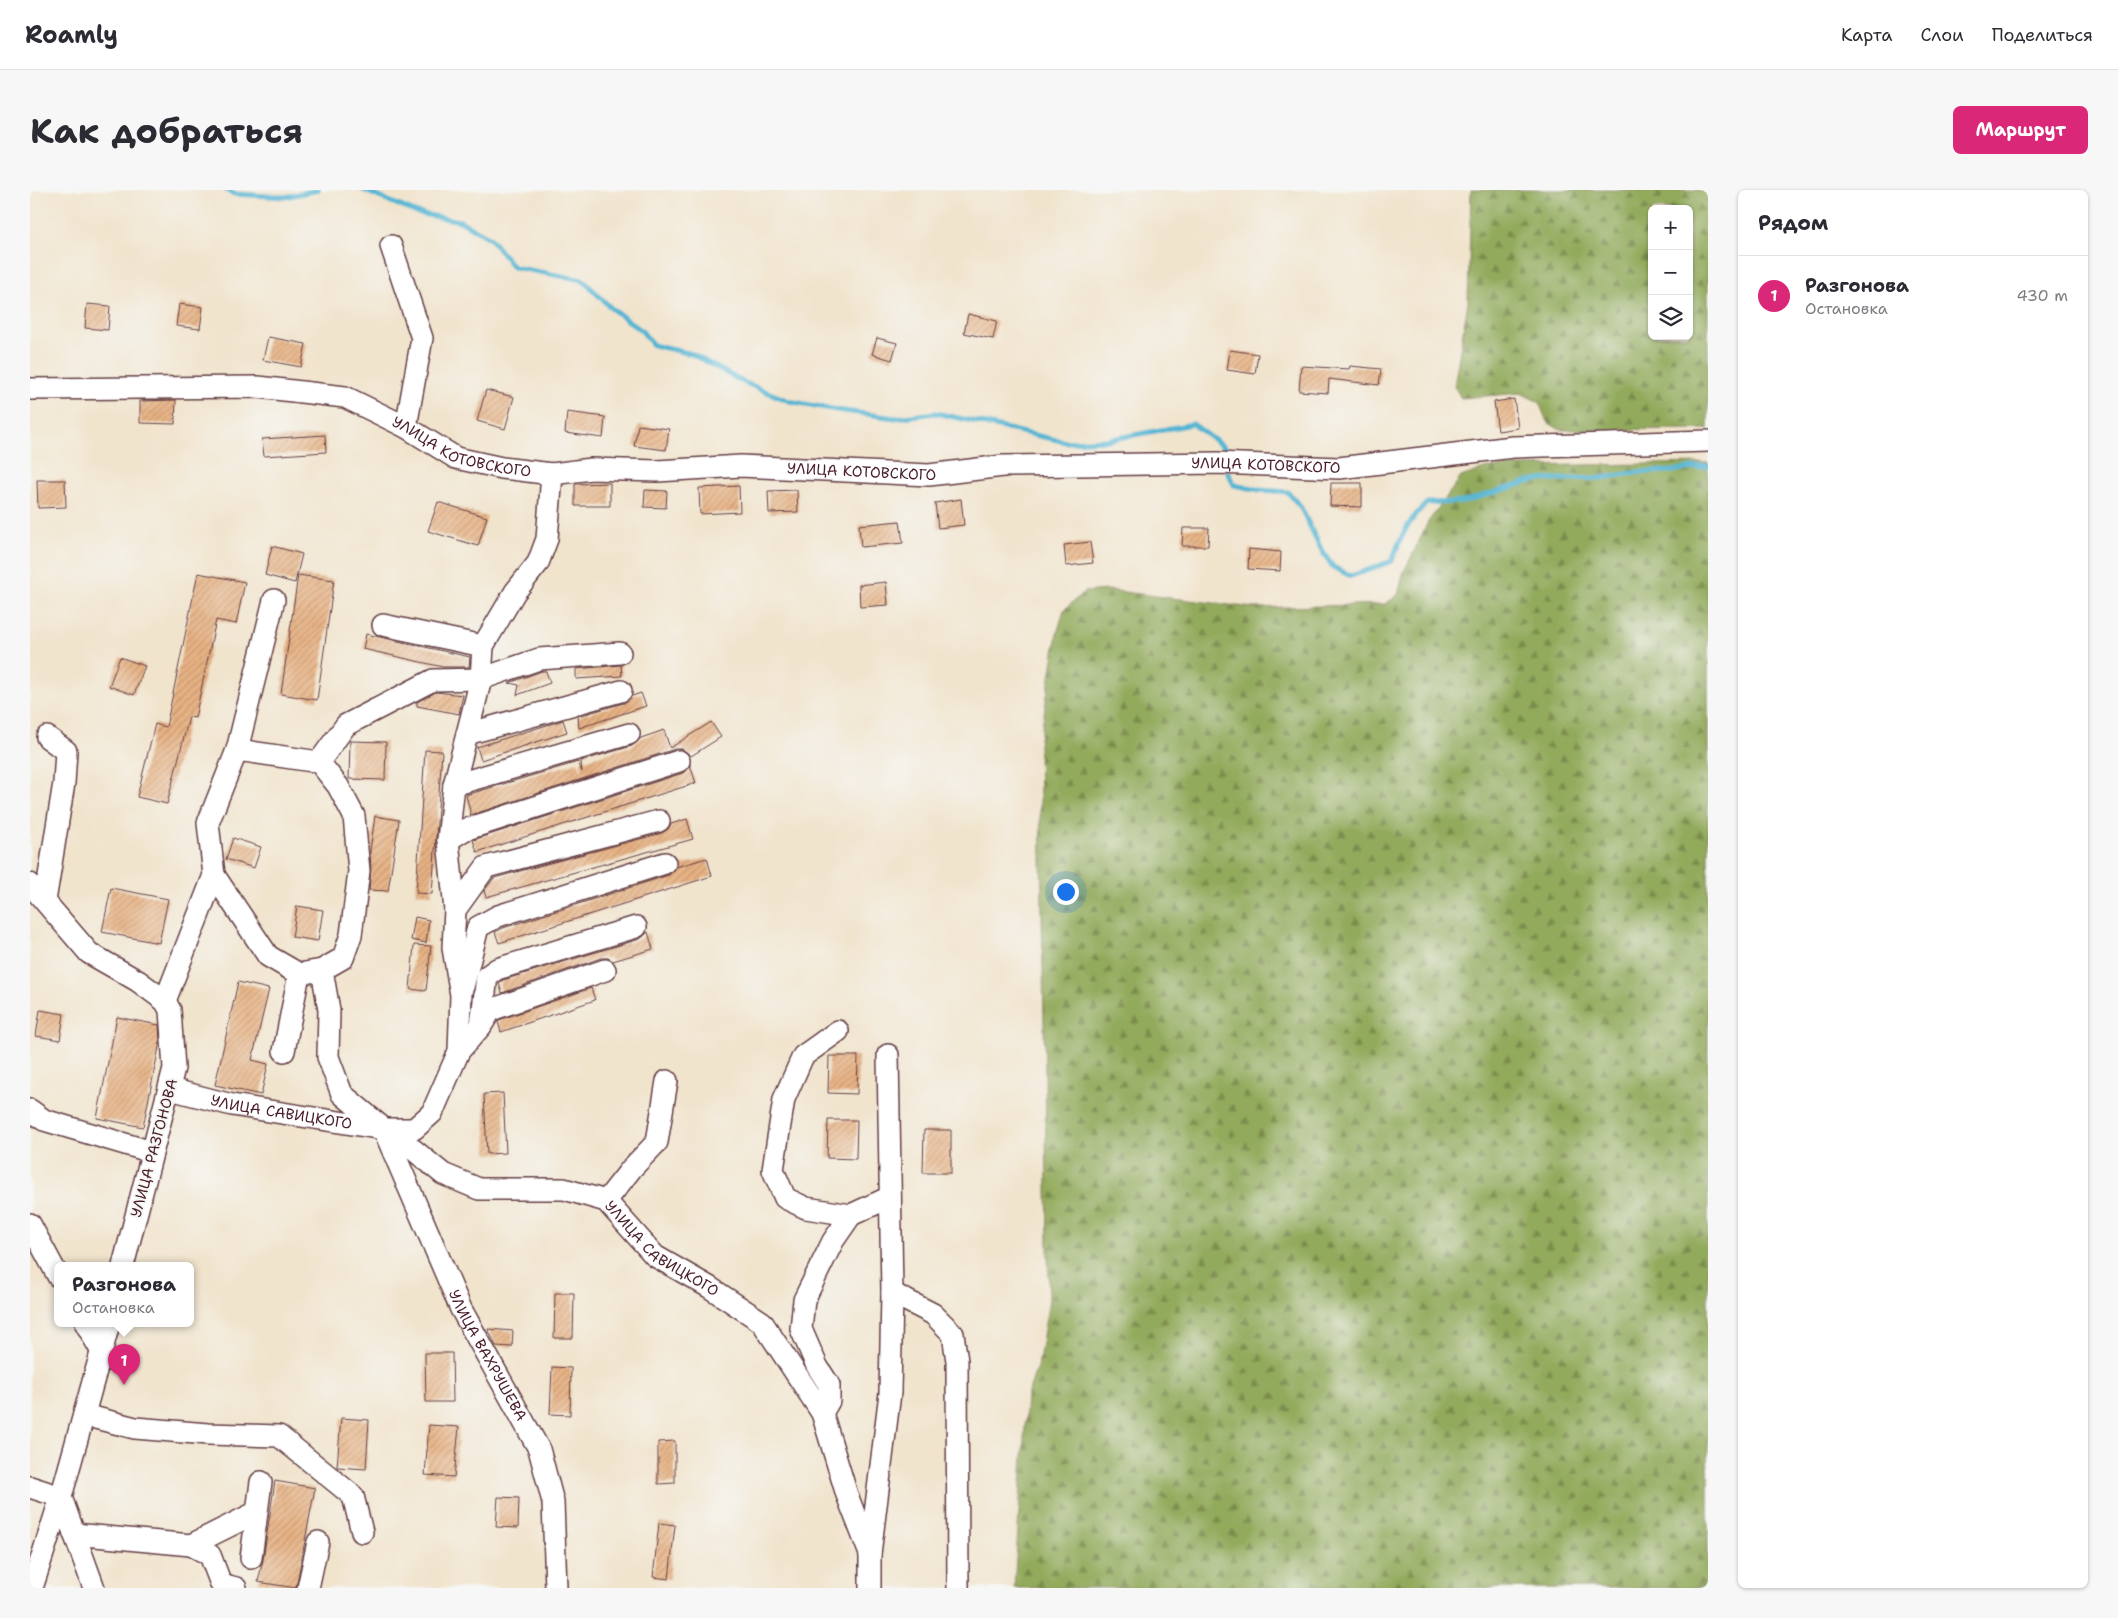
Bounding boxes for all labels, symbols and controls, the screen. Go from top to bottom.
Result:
text: Roamly [25,19,118,51]
text: Карта [1841,23,1892,47]
text: Слои [1920,23,1964,47]
text: Поделиться [1992,23,2093,47]
button: Маршрут [1953,106,2088,154]
text: Как добраться [30,107,303,154]
map controls [1648,205,1693,340]
button: + [1648,205,1693,250]
text: Рядом [1758,209,1828,237]
button: − [1648,250,1693,295]
text: Разгонова [1805,273,1909,298]
text: 1 [1770,285,1778,306]
text: 430 m [2017,285,2068,306]
button: layers [1648,295,1693,340]
text: Остановка [1805,298,1888,319]
street label: УЛИЦА КОТОВСКОГО [389,412,532,481]
street label: УЛИЦА КОТОВСКОГО [1191,453,1341,478]
street label: УЛИЦА КОТОВСКОГО [786,458,937,485]
your location [1053,879,1079,905]
street label: УЛИЦА РАЗГОНОВА [126,1076,182,1220]
street label: УЛИЦА САВИЦКОГО [209,1090,354,1134]
street label: УЛИЦА САВИЦКОГО [600,1196,723,1301]
popup [54,1262,194,1327]
text: Разгонова [72,1272,176,1297]
street label: УЛИЦА ВАХРУШЕВА [444,1286,531,1424]
text: Остановка [72,1297,155,1318]
pin: 1 [108,1344,140,1385]

